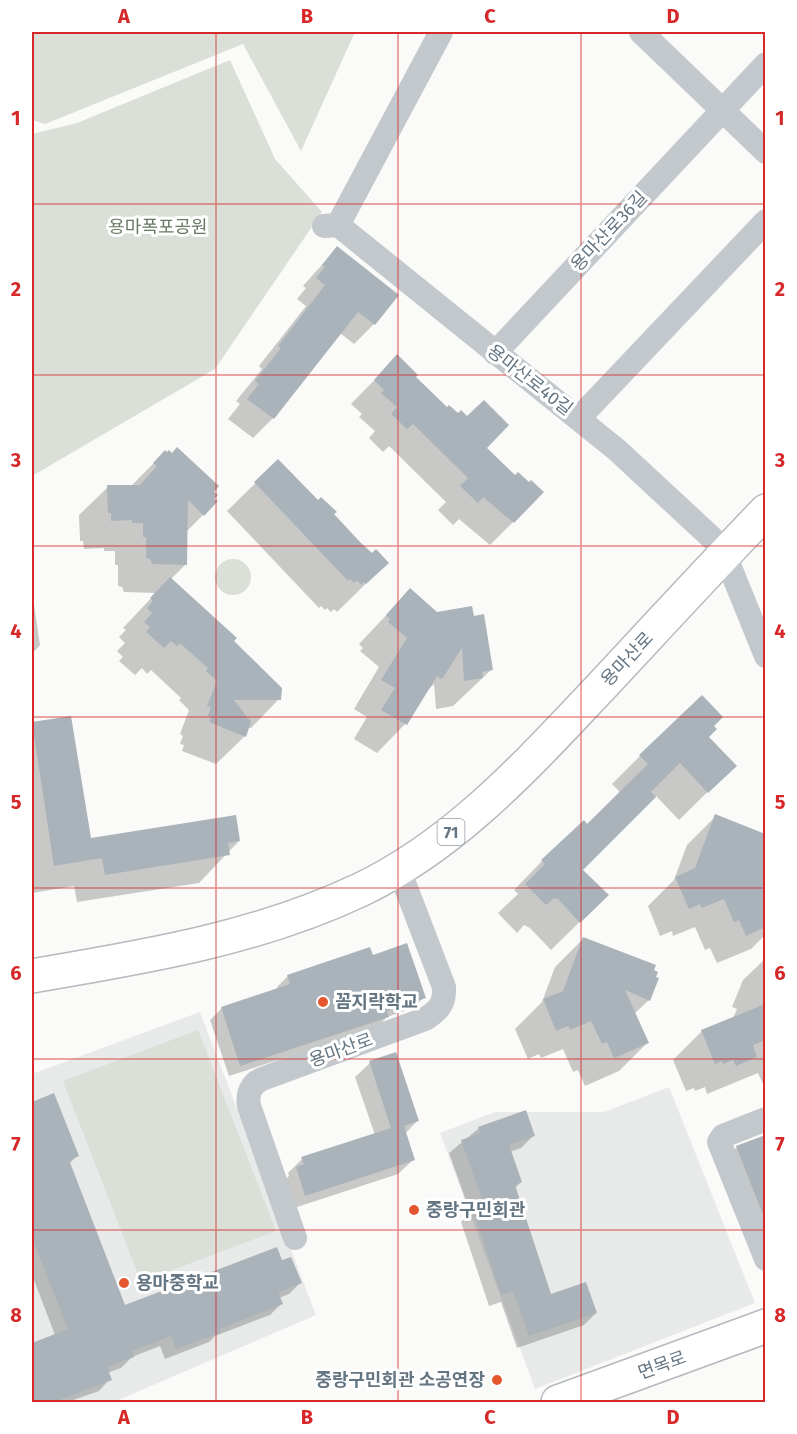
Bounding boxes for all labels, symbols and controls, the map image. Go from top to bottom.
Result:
text: A [117,4,131,28]
text: B [301,4,313,28]
text: C [484,4,496,28]
text: D [666,4,680,28]
text: 1 [11,106,21,130]
text: 1 [775,106,785,130]
street label: 용마산로36길 [566,186,652,276]
park label: 용마폭포공원 [108,216,208,238]
text: 2 [11,277,21,301]
text: 2 [775,277,785,301]
street label: 용마산로40길 [483,340,577,420]
text: 3 [10,448,21,472]
text: 3 [774,448,785,472]
text: 4 [10,619,22,643]
text: 4 [774,619,786,643]
street label: 용마산로 [596,627,658,691]
text: 5 [11,790,22,814]
text: 5 [775,790,786,814]
road number: 71 [438,819,464,845]
text: 6 [10,961,22,985]
text: 6 [774,961,786,985]
place label: 꼼지락학교 [335,991,418,1013]
marker: 꼼지락학교 [316,995,330,1009]
street label: 용마산로 [306,1028,376,1072]
text: 7 [11,1132,21,1156]
text: 7 [775,1132,785,1156]
place label: 중랑구민회관 [426,1199,526,1221]
marker: 중랑구민회관 [407,1203,421,1217]
place label: 용마중학교 [136,1272,219,1294]
marker: 용마중학교 [117,1276,131,1290]
text: 8 [10,1303,22,1327]
text: 8 [774,1303,786,1327]
street label: 면목로 [635,1346,689,1384]
place label: 중랑구민회관 소공연장 [315,1369,485,1391]
marker: 중랑구민회관 소공연장 [490,1373,504,1387]
text: A [117,1405,131,1429]
text: B [301,1405,313,1429]
text: C [484,1405,496,1429]
text: D [666,1405,680,1429]

